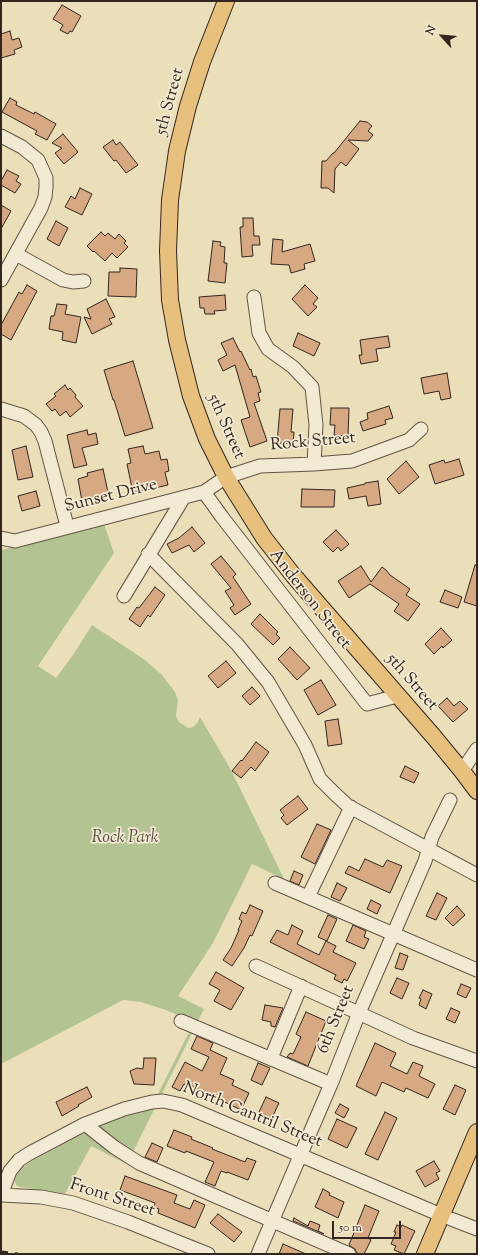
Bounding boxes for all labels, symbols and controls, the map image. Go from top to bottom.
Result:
north arrow [422,16,462,56]
text: N [422,23,440,38]
street label: 5th Street [152,66,190,138]
street label: 5th Street [202,391,248,463]
street label: Rock Street [270,429,356,457]
street label: Sunset Drive [63,476,159,518]
street label: Anderson Street [264,546,354,654]
street label: 5th Street [381,650,441,716]
park label: Rock Park [92,829,158,849]
street label: 6th Street [314,983,360,1057]
street label: North Cantril Street [179,1079,325,1153]
street label: Front Street [67,1176,157,1222]
scale bar [334,1213,403,1239]
text: 50 m [339,1219,362,1237]

